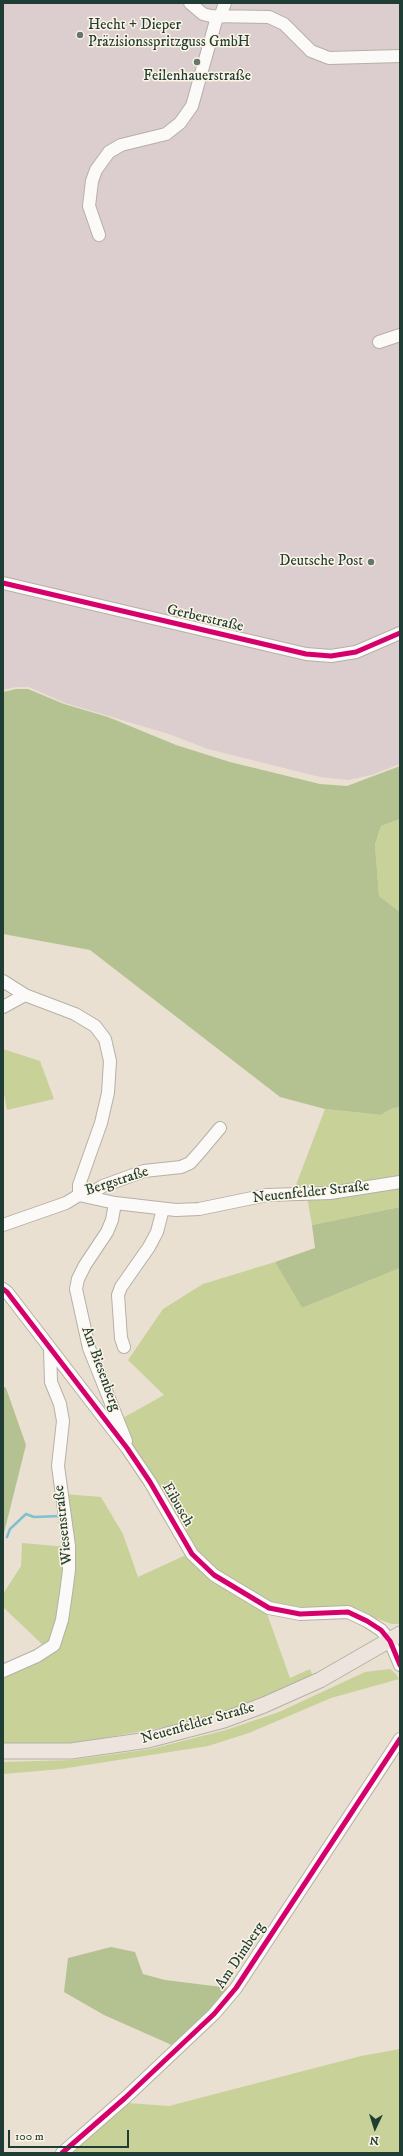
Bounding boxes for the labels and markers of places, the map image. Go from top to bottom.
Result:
place label: Hecht + Dieper Präzisionsspritzguss GmbH [88,17,250,52]
marker: Hecht + Dieper Präzisionsspritzguss GmbH [75,30,85,40]
marker: Feilenhauerstraße [192,57,202,67]
place label: Feilenhauerstraße [143,68,251,86]
place label: Deutsche Post [279,553,363,571]
marker: Deutsche Post [366,557,376,567]

